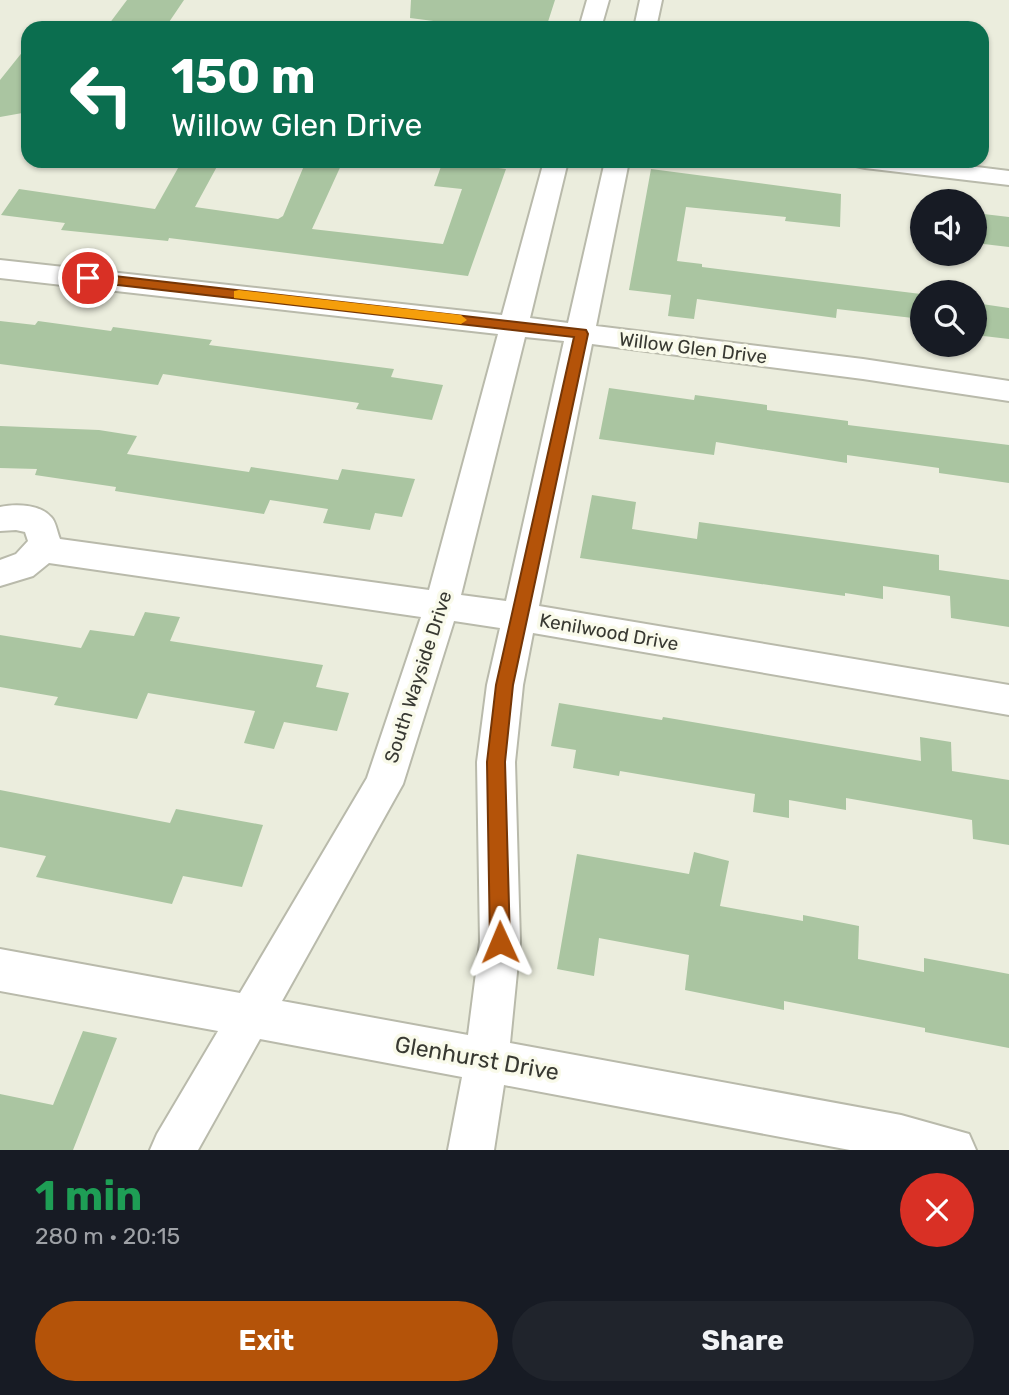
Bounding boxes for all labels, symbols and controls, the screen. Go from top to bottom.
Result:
text: 150 m [171,47,316,105]
icon: left [56,49,147,140]
text: Willow Glen Drive [171,106,422,144]
map controls [910,189,987,357]
button: sound [910,189,987,266]
pin [58,248,118,308]
icon: arrive [69,259,107,297]
button: search [910,280,987,357]
street label: Willow Glen Drive [618,327,768,369]
street label: South Wayside Drive [379,588,457,766]
street label: Kenilwood Drive [538,608,680,656]
position arrow [463,905,537,979]
street label: Glenhurst Drive [393,1030,561,1086]
text: 1 min [35,1171,142,1221]
button: close [900,1173,974,1247]
text: 280 m · 20:15 [35,1222,180,1250]
button: Exit [35,1301,498,1381]
button: Share [512,1301,974,1381]

